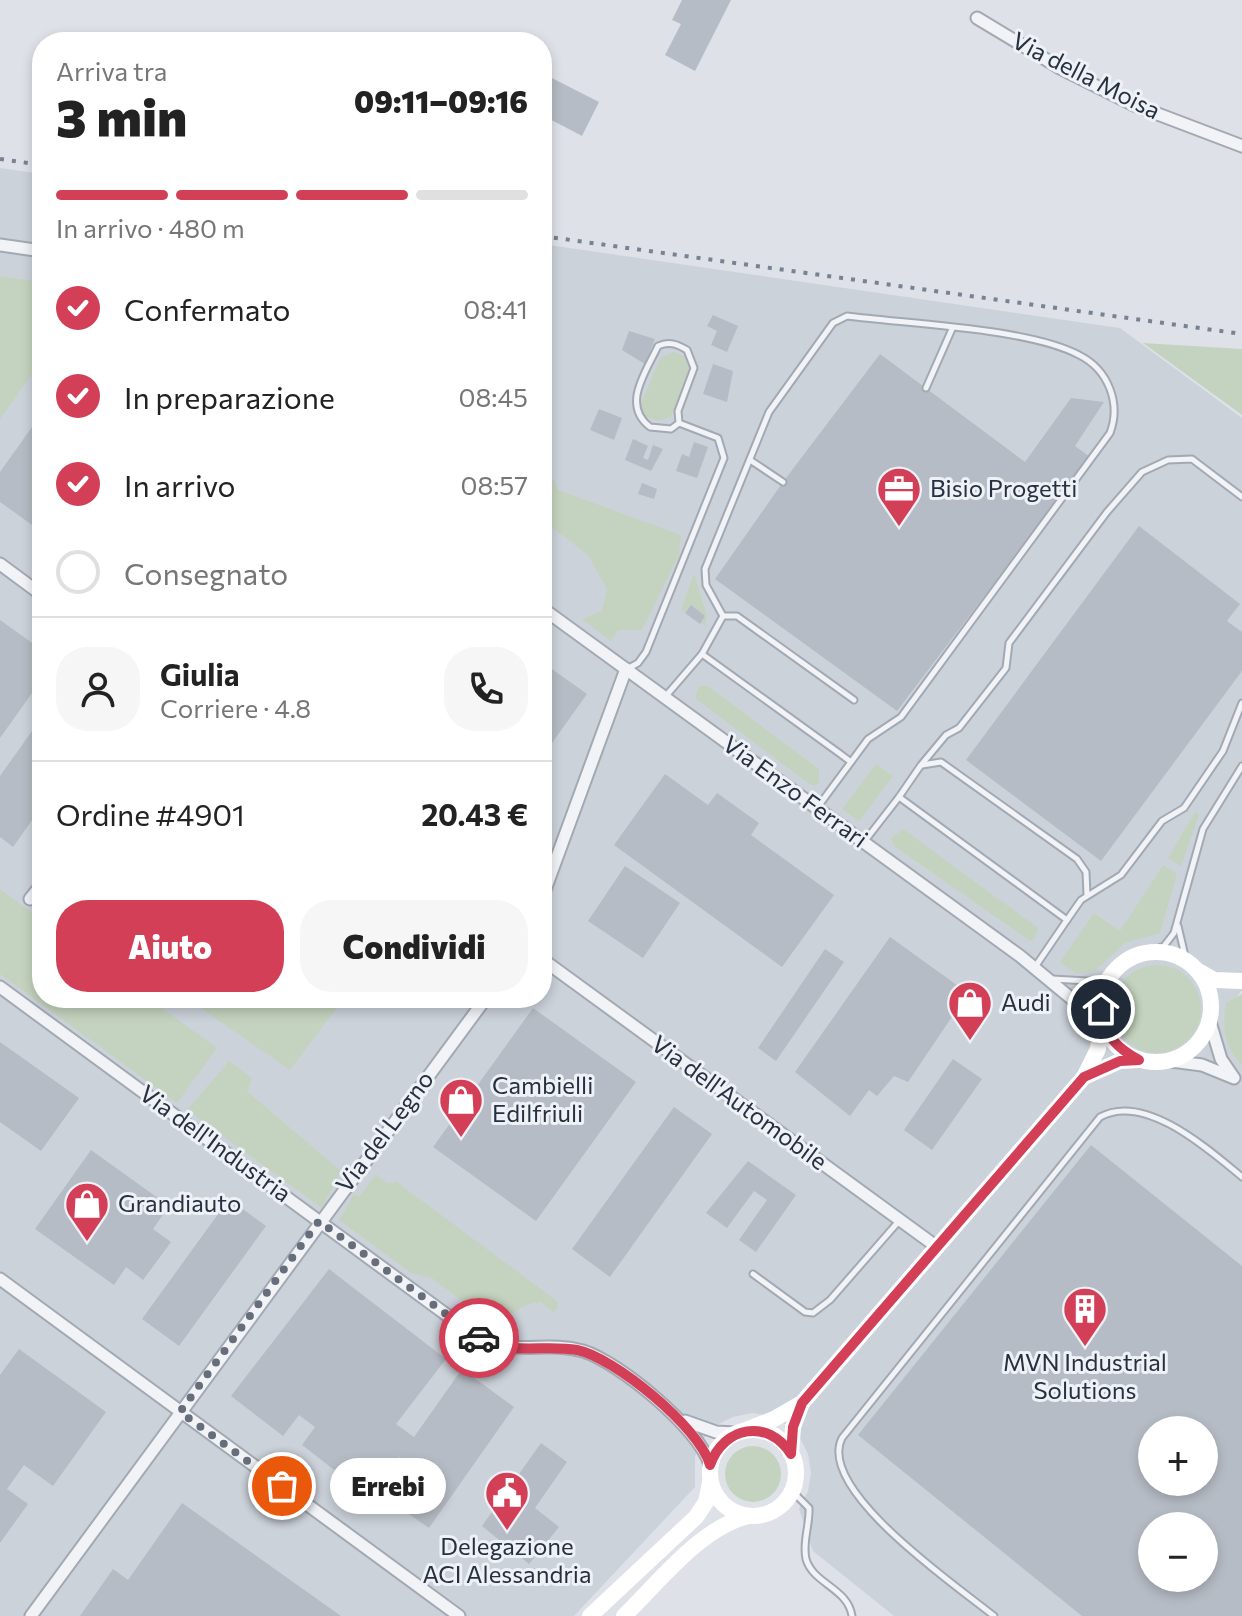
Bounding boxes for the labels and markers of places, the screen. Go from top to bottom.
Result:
office icon: Bisio Progetti [875,465,923,528]
place label: Bisio Progetti [930,473,1077,502]
pin [1067,975,1135,1043]
shop icon: Audi [946,979,994,1042]
place label: Audi [1001,987,1051,1016]
place label: Cambielli Edilfriuli [492,1070,593,1127]
shop icon: Cambielli Edilfriuli [437,1076,485,1139]
shop icon: Grandiauto [63,1180,111,1243]
place label: Grandiauto [118,1188,241,1217]
building icon: MVN Industrial Solutions [1061,1285,1109,1348]
place label: MVN Industrial Solutions [1003,1347,1167,1404]
pin [248,1452,316,1520]
callout: Errebi [330,1458,446,1514]
public building icon: Delegazione ACI Alessandria [483,1469,531,1532]
place label: Delegazione ACI Alessandria [422,1531,592,1588]

